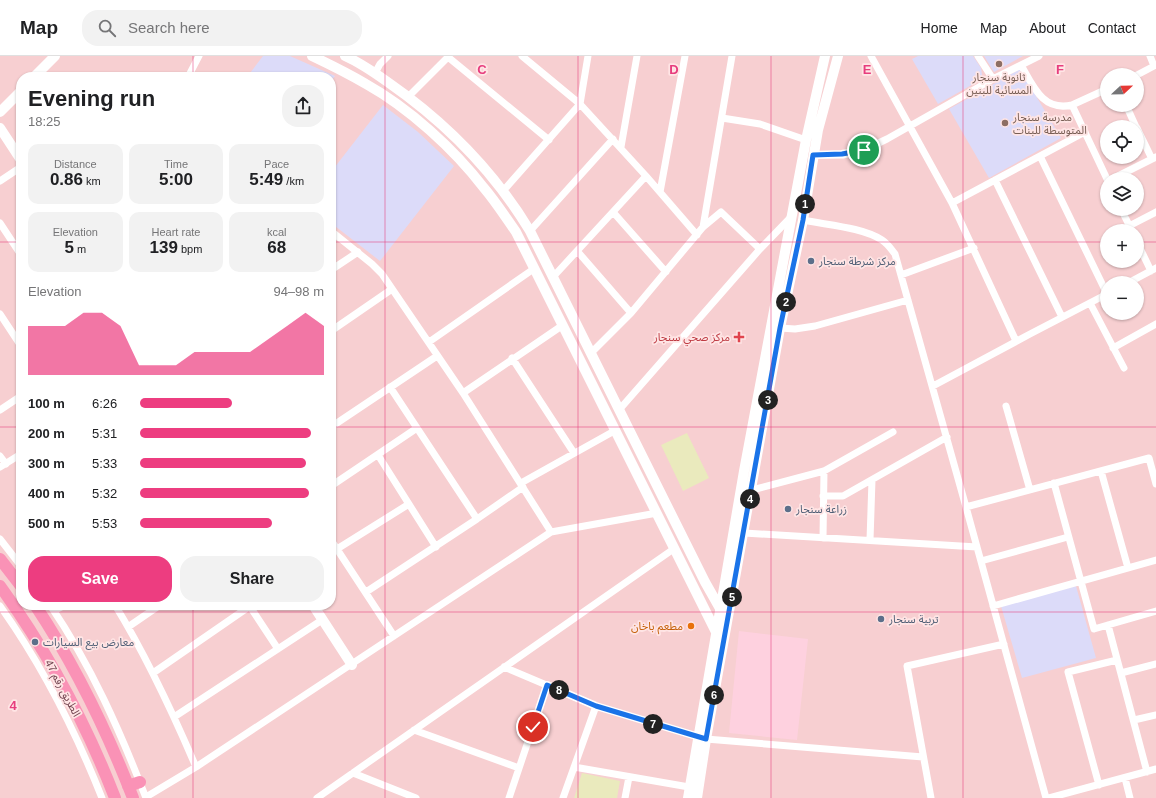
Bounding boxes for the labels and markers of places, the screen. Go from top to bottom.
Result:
marker: ثانوية سنجار المسائية للبنين [994,59,1004,69]
place label: ثانوية سنجار المسائية للبنين [966,71,1032,97]
place label: مدرسة سنجار المتوسطة للبنات [1012,111,1087,137]
marker: مدرسة سنجار المتوسطة للبنات [1000,118,1010,128]
pin [847,133,881,167]
pin: 1 [795,194,815,214]
place label: مركز شرطة سنجار [818,255,896,268]
marker: مركز شرطة سنجار [806,256,816,266]
pin: 2 [776,292,796,312]
place label: مركز صحي سنجار [653,331,730,347]
marker: مركز صحي سنجار [733,331,745,343]
pin: 3 [758,390,778,410]
pin: 4 [740,489,760,509]
place label: زراعة سنجار [795,503,847,516]
marker: زراعة سنجار [783,504,793,514]
pin: 5 [722,587,742,607]
place label: تربية سنجار [888,613,938,626]
marker: تربية سنجار [876,614,886,624]
place label: مطعم باخان [631,620,683,635]
marker: مطعم باخان [686,621,696,631]
place label: معارض بيع السيارات [43,636,134,650]
marker: معارض بيع السيارات [30,637,40,647]
pin: 8 [549,680,569,700]
pin: 6 [704,685,724,705]
pin [516,710,550,744]
pin: 7 [643,714,663,734]

